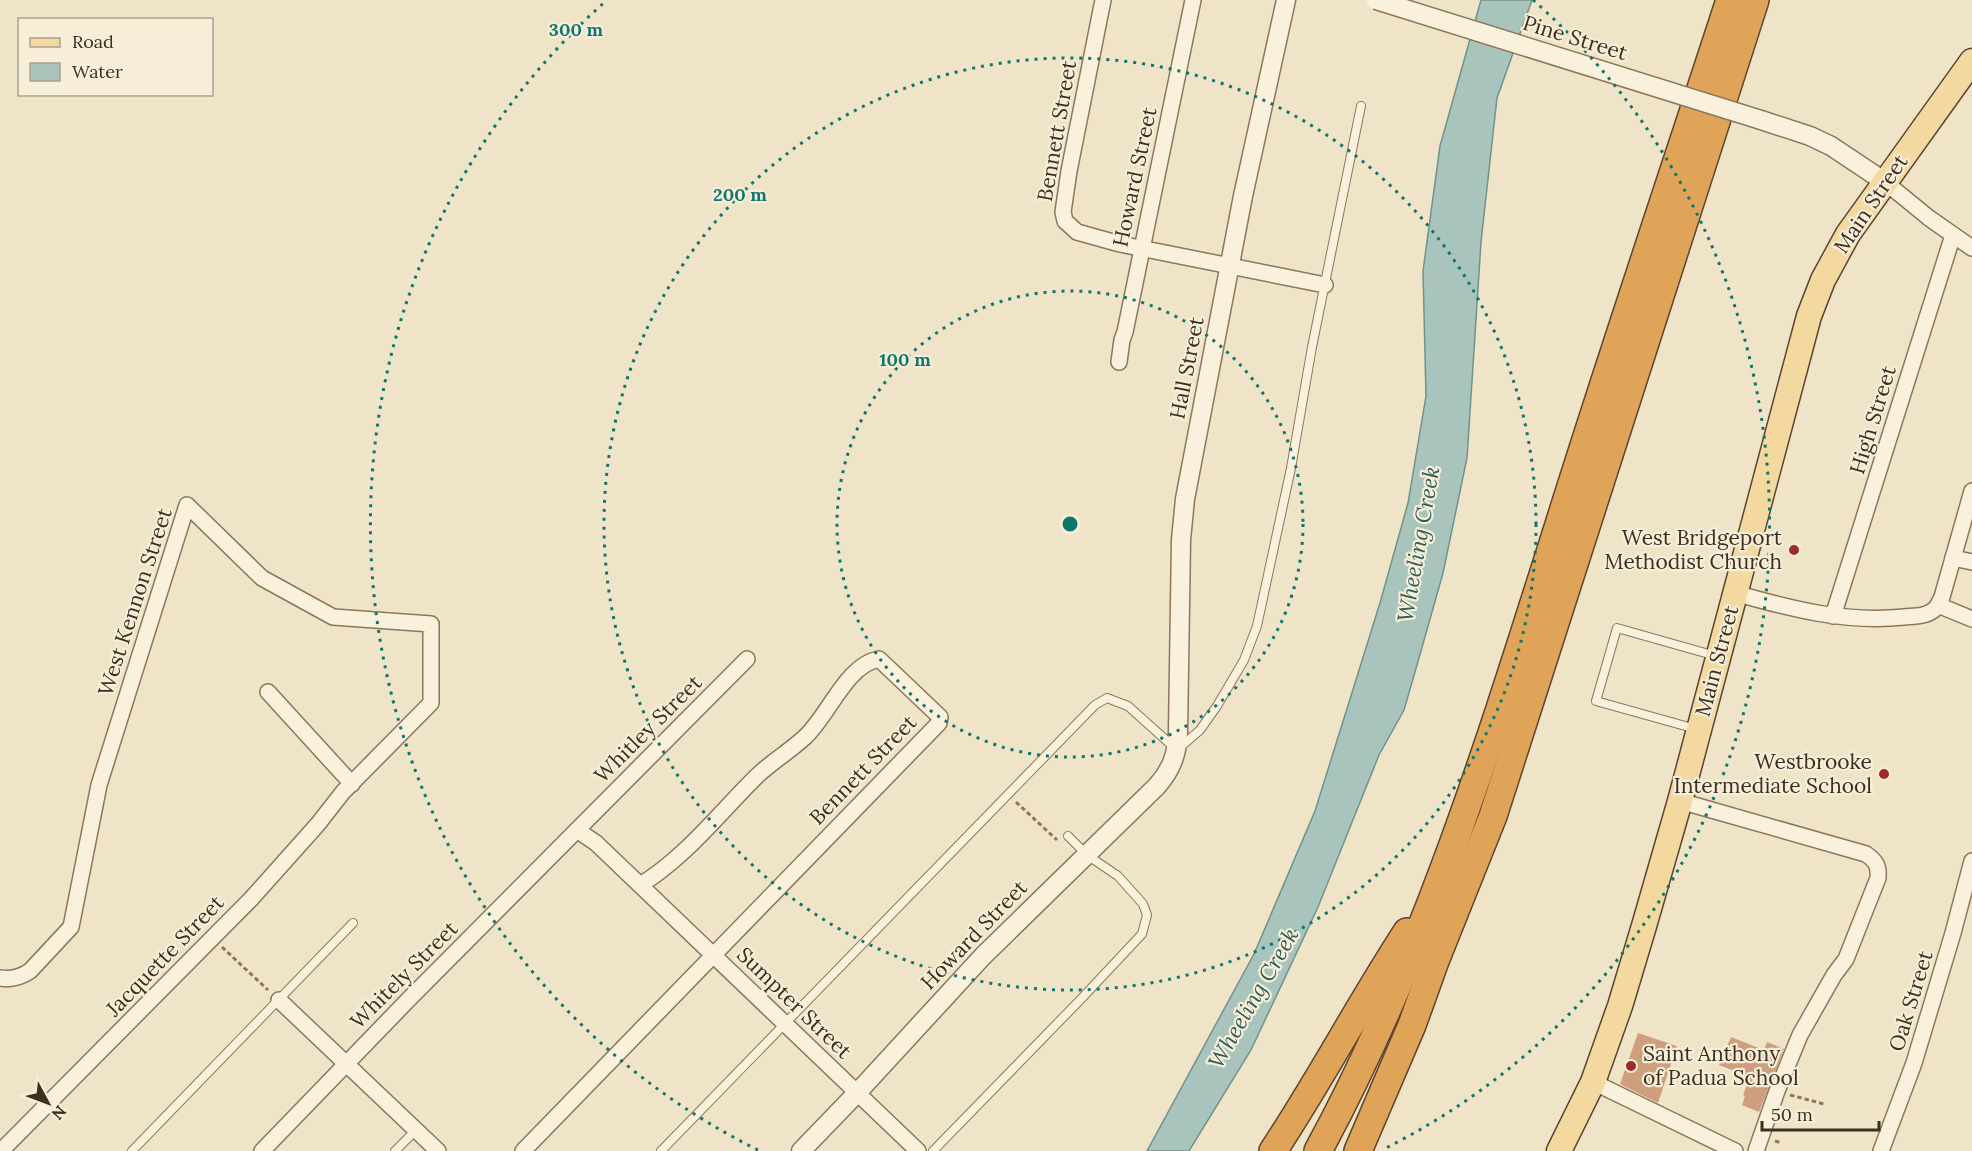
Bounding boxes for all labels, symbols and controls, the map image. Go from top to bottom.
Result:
street label: Pine Street [1520,9,1631,66]
legend [18,18,213,96]
text: 300 m [549,18,604,41]
text: Road [72,30,114,53]
street label: Bennett Street [1031,57,1082,204]
text: Water [72,60,123,83]
street label: Howard Street [1107,104,1163,249]
street label: Main Street [1828,148,1914,258]
text: 200 m [713,183,767,206]
street label: Hall Street [1163,314,1210,421]
text: 100 m [879,348,931,371]
street label: High Street [1843,362,1902,477]
water label: Wheeling Creek [1391,464,1445,624]
street label: West Kennon Street [91,504,178,699]
centre of rings [1060,514,1080,534]
place label: West Bridgeport Methodist Church [1604,524,1783,575]
marker: West Bridgeport Methodist Church [1787,543,1801,557]
street label: Main Street [1689,602,1745,719]
street label: Whitley Street [588,668,708,788]
street label: Bennett Street [803,708,923,830]
place label: Westbrooke Intermediate School [1674,748,1872,799]
marker: Westbrooke Intermediate School [1877,767,1891,781]
street label: Howard Street [915,874,1033,995]
street label: Jacquette Street [99,889,230,1023]
street label: Whitely Street [344,914,464,1034]
water label: Wheeling Creek [1202,923,1304,1073]
street label: Sumpter Street [731,941,858,1065]
street label: Oak Street [1882,946,1939,1054]
place label: Saint Anthony of Padua School [1643,1040,1799,1091]
marker: Saint Anthony of Padua School [1624,1059,1638,1073]
north arrow [18,1073,78,1133]
scale bar [1762,1094,1879,1132]
text: N [48,1102,71,1124]
text: 50 m [1771,1103,1813,1126]

